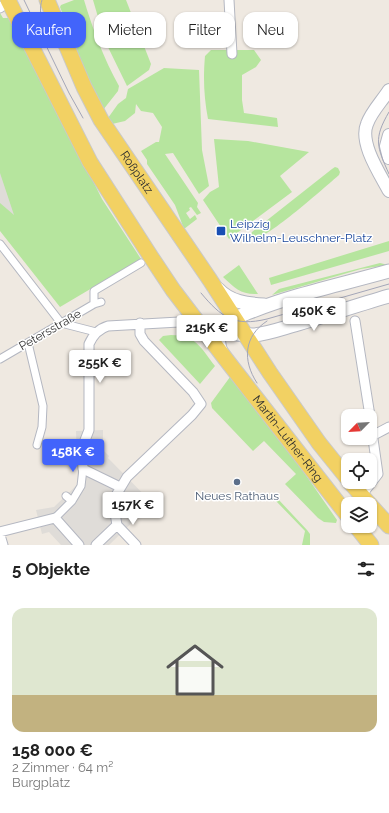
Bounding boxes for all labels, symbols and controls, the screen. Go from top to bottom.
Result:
chip: Kaufen [12,12,86,48]
chip: Mieten [94,12,166,48]
chip: Filter [174,12,235,48]
chip: Neu [243,12,298,48]
street label: Roßplatz [117,148,156,196]
place label: Leipzig Wilhelm-Leuschner-Platz [230,217,372,245]
marker: Leipzig Wilhelm-Leuschner-Platz [215,225,227,237]
pin: 450K € [281,298,347,332]
text: 450K € [292,303,336,318]
street label: Petersstraße [16,307,84,353]
pin: 215K € [174,315,240,349]
text: 215K € [186,320,229,335]
pin: 255K € [67,350,133,384]
text: 255K € [78,355,122,370]
street label: Martin-Luther-Ring [250,393,326,485]
north arrow [341,409,377,445]
map controls [341,409,377,533]
pin: 158K € [40,439,106,473]
text: 158K € [51,444,95,459]
button: locate [341,453,377,489]
marker: Neues Rathaus [232,477,242,487]
place label: Neues Rathaus [195,489,279,503]
pin: 157K € [100,492,166,526]
text: 157K € [112,497,154,512]
button: layers [341,497,377,533]
icon: filters [355,558,377,580]
text: 5 Objekte [12,559,90,579]
icon: home [159,634,231,706]
text: 158 000 € [12,740,93,760]
text: 2 Zimmer · 64 m² [12,760,113,775]
text: Burgplatz [12,775,70,790]

